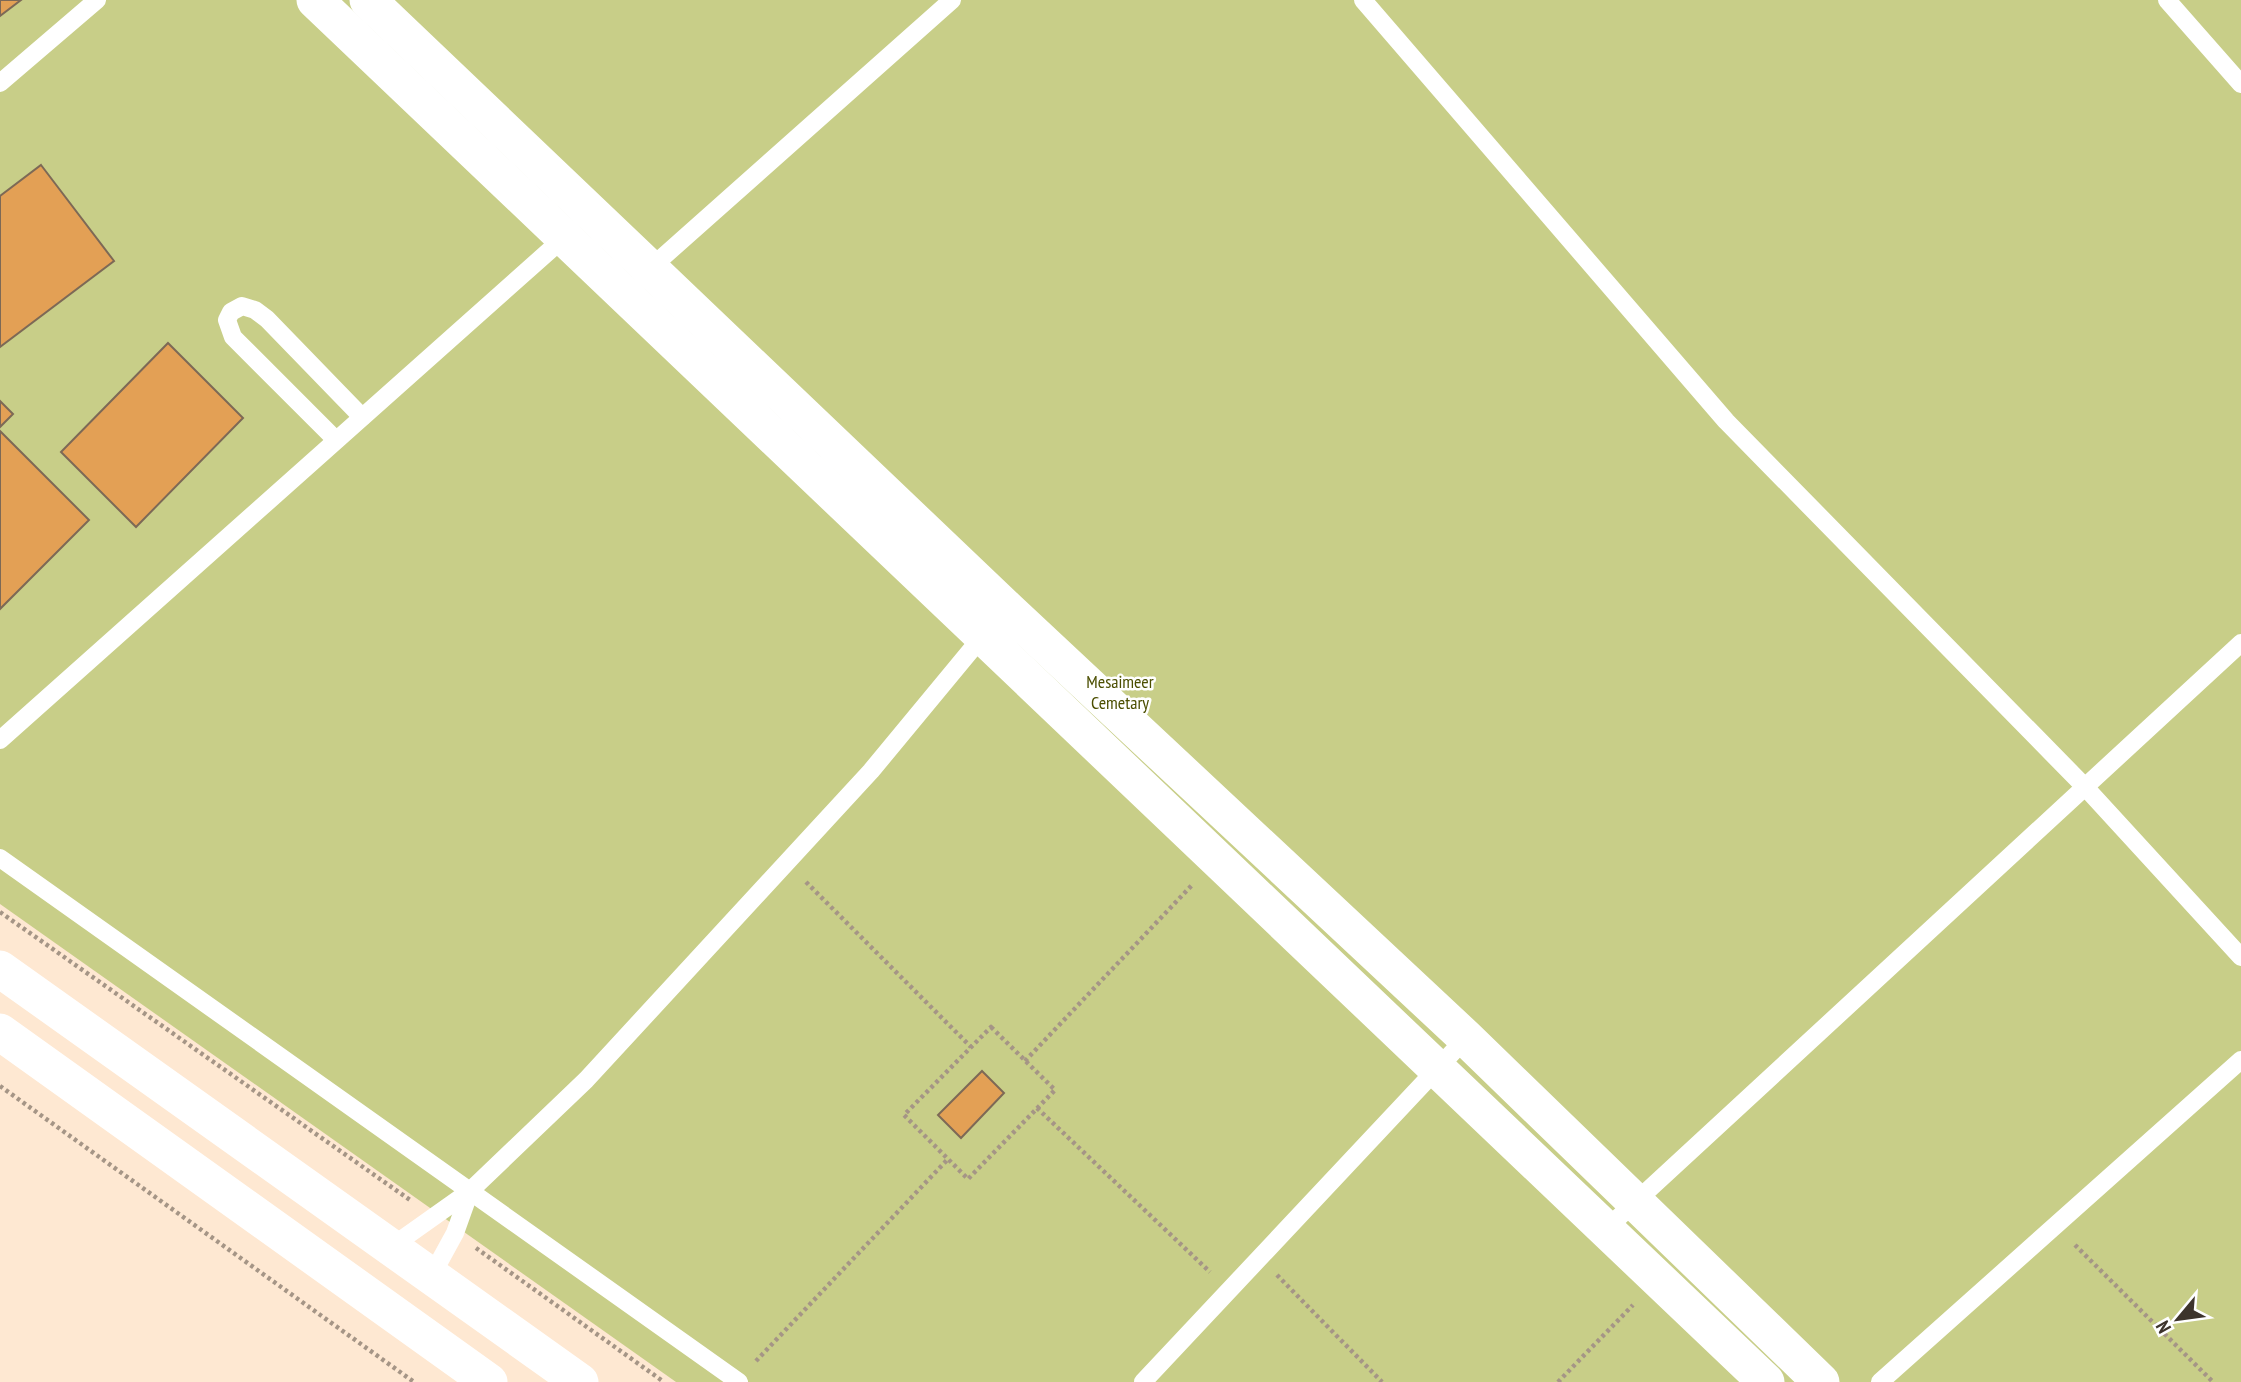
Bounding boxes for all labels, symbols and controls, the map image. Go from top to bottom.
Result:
park label: Mesaimeer Cemetary [1086,670,1154,714]
north arrow [2143,1284,2213,1354]
text: N [2150,1317,2176,1338]

